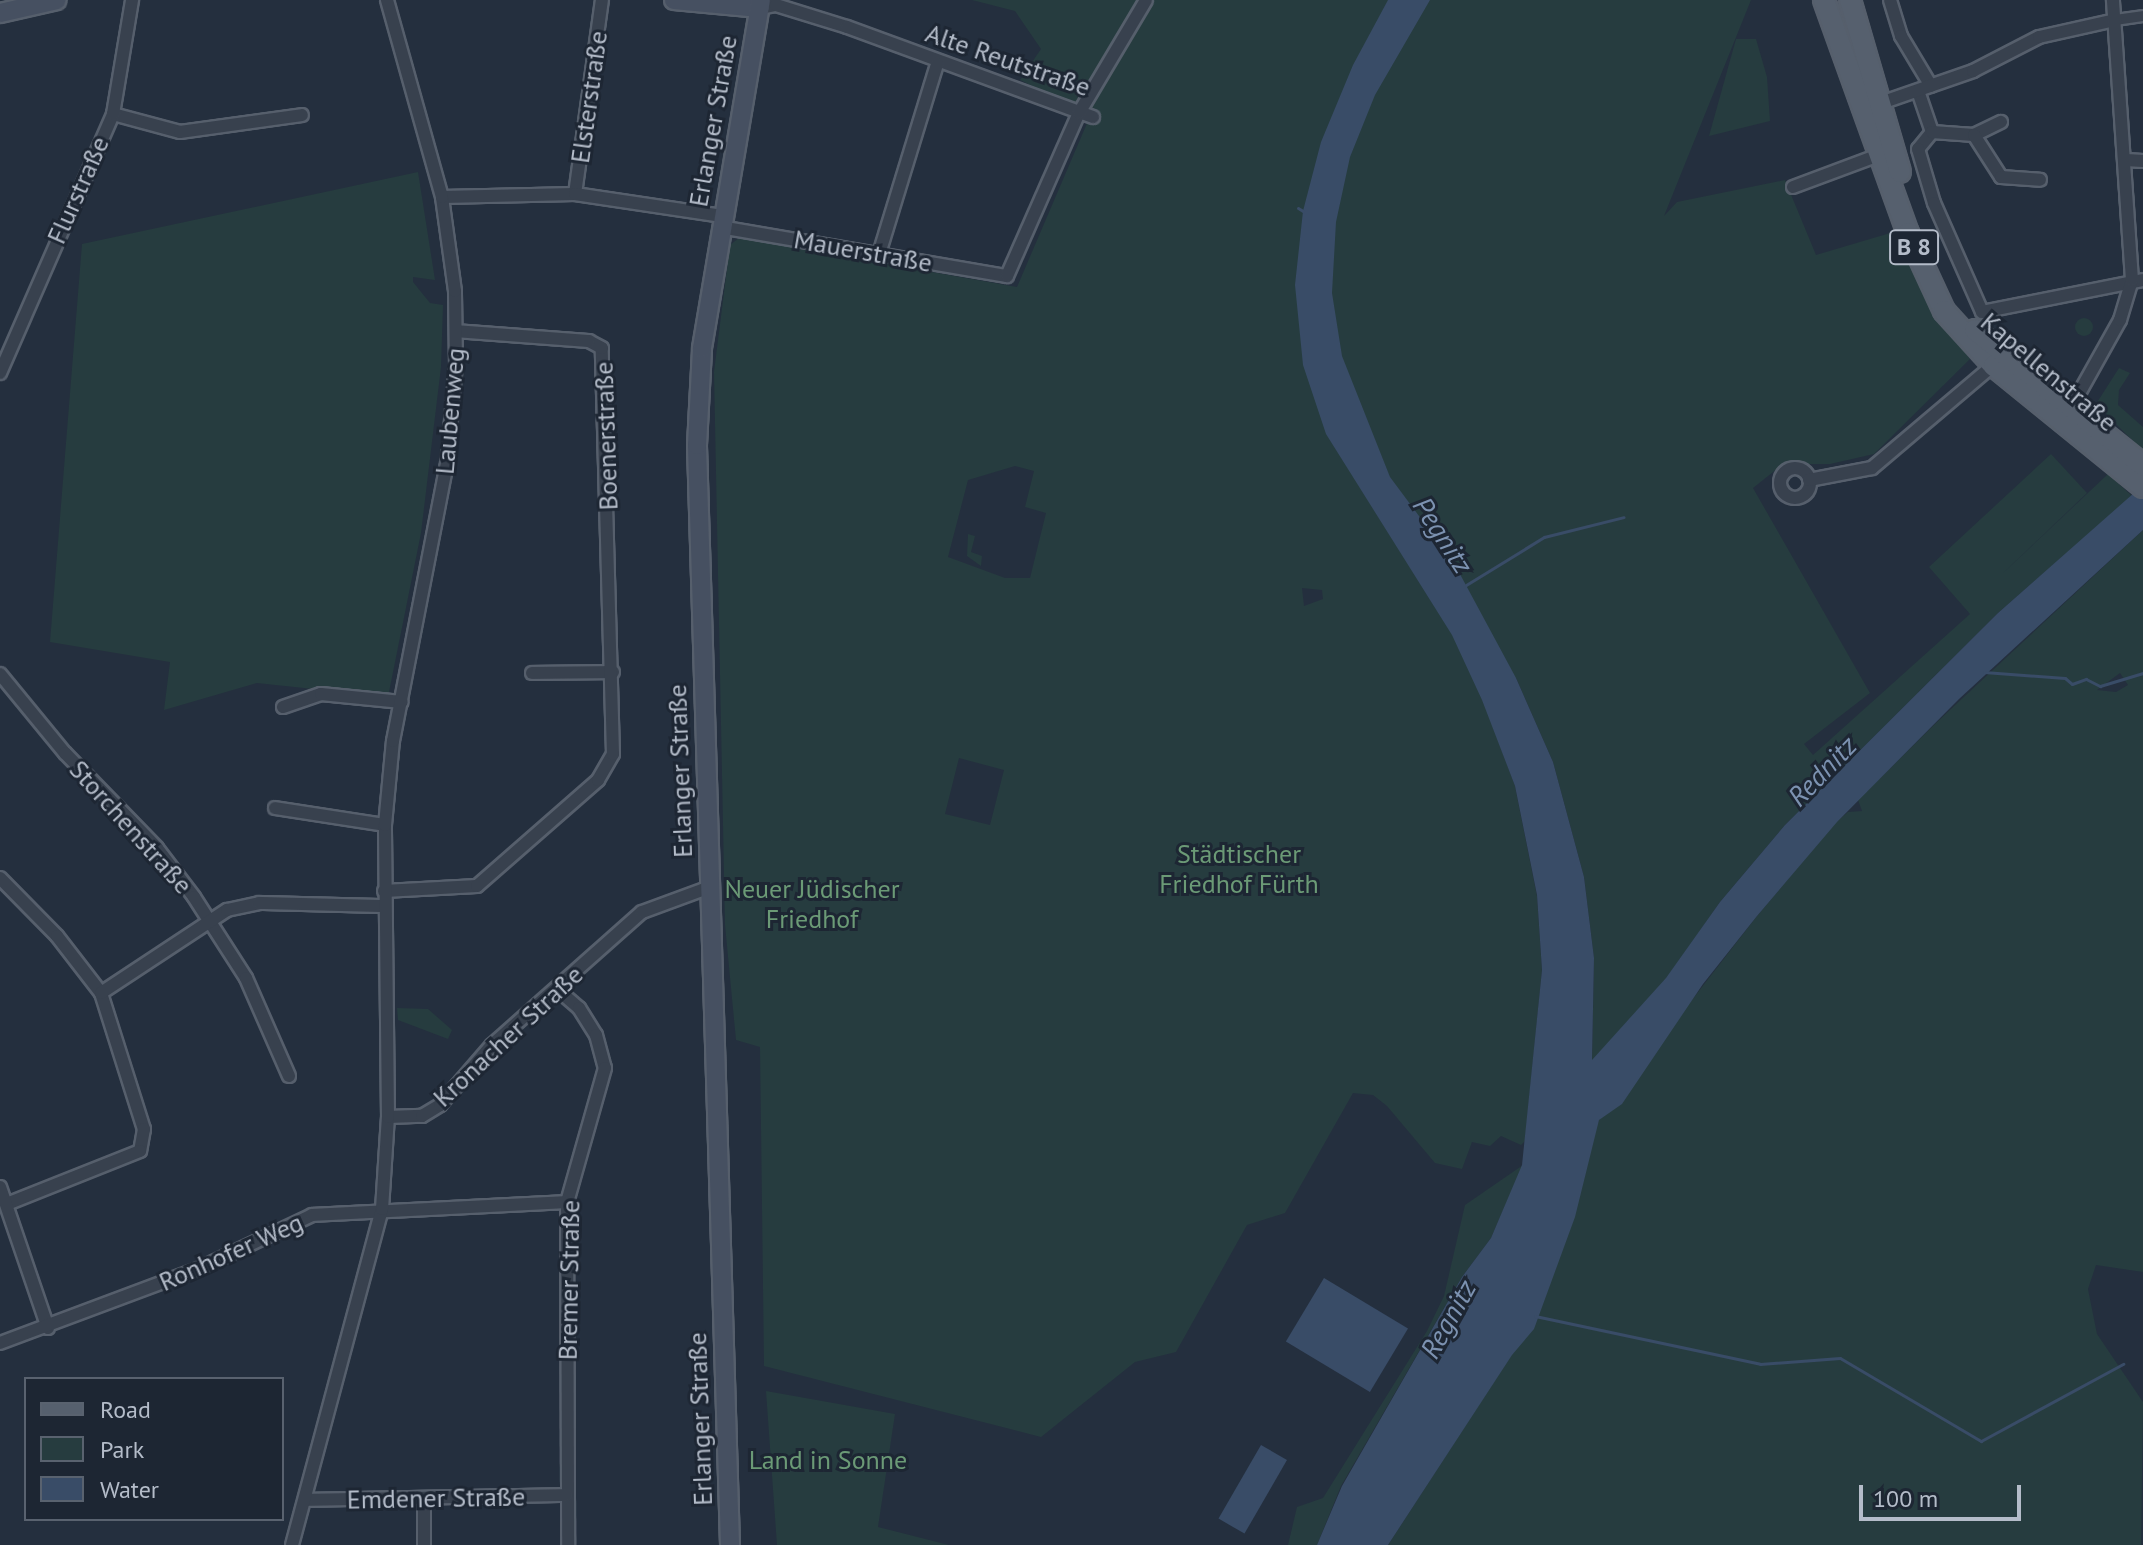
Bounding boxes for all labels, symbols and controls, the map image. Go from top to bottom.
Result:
street label: Alte Reutstraße [922,17,1094,103]
street label: Elsterstraße [564,29,614,165]
street label: Erlanger Straße [683,33,743,209]
street label: Flurstraße [41,132,115,248]
street label: Mauerstraße [792,224,934,278]
road number: B 8 [1888,227,1940,267]
street label: Kapellenstraße [1975,306,2123,438]
street label: Laubenweg [429,346,471,476]
street label: Boenerstraße [588,361,624,511]
water label: Pegnitz [1406,490,1480,580]
street label: Erlanger Straße [661,684,699,858]
water label: Rednitz [1781,729,1863,813]
street label: Storchenstraße [63,754,199,900]
park label: Städtischer Friedhof Fürth [1159,838,1319,900]
park label: Neuer Jüdischer Friedhof [724,873,900,934]
street label: Kronacher Straße [427,959,589,1113]
street label: Bremer Straße [552,1200,586,1360]
street label: Ronhofer Weg [154,1206,308,1298]
water label: Regnitz [1413,1274,1483,1364]
street label: Erlanger Straße [681,1332,719,1506]
legend [24,1377,284,1521]
text: Road [100,1394,151,1425]
text: Park [100,1434,144,1465]
park label: Land in Sonne [749,1444,907,1476]
scale bar [1863,1469,2025,1519]
text: Water [100,1474,159,1505]
street label: Emdener Straße [347,1481,525,1515]
text: 100 m [1873,1483,1938,1514]

